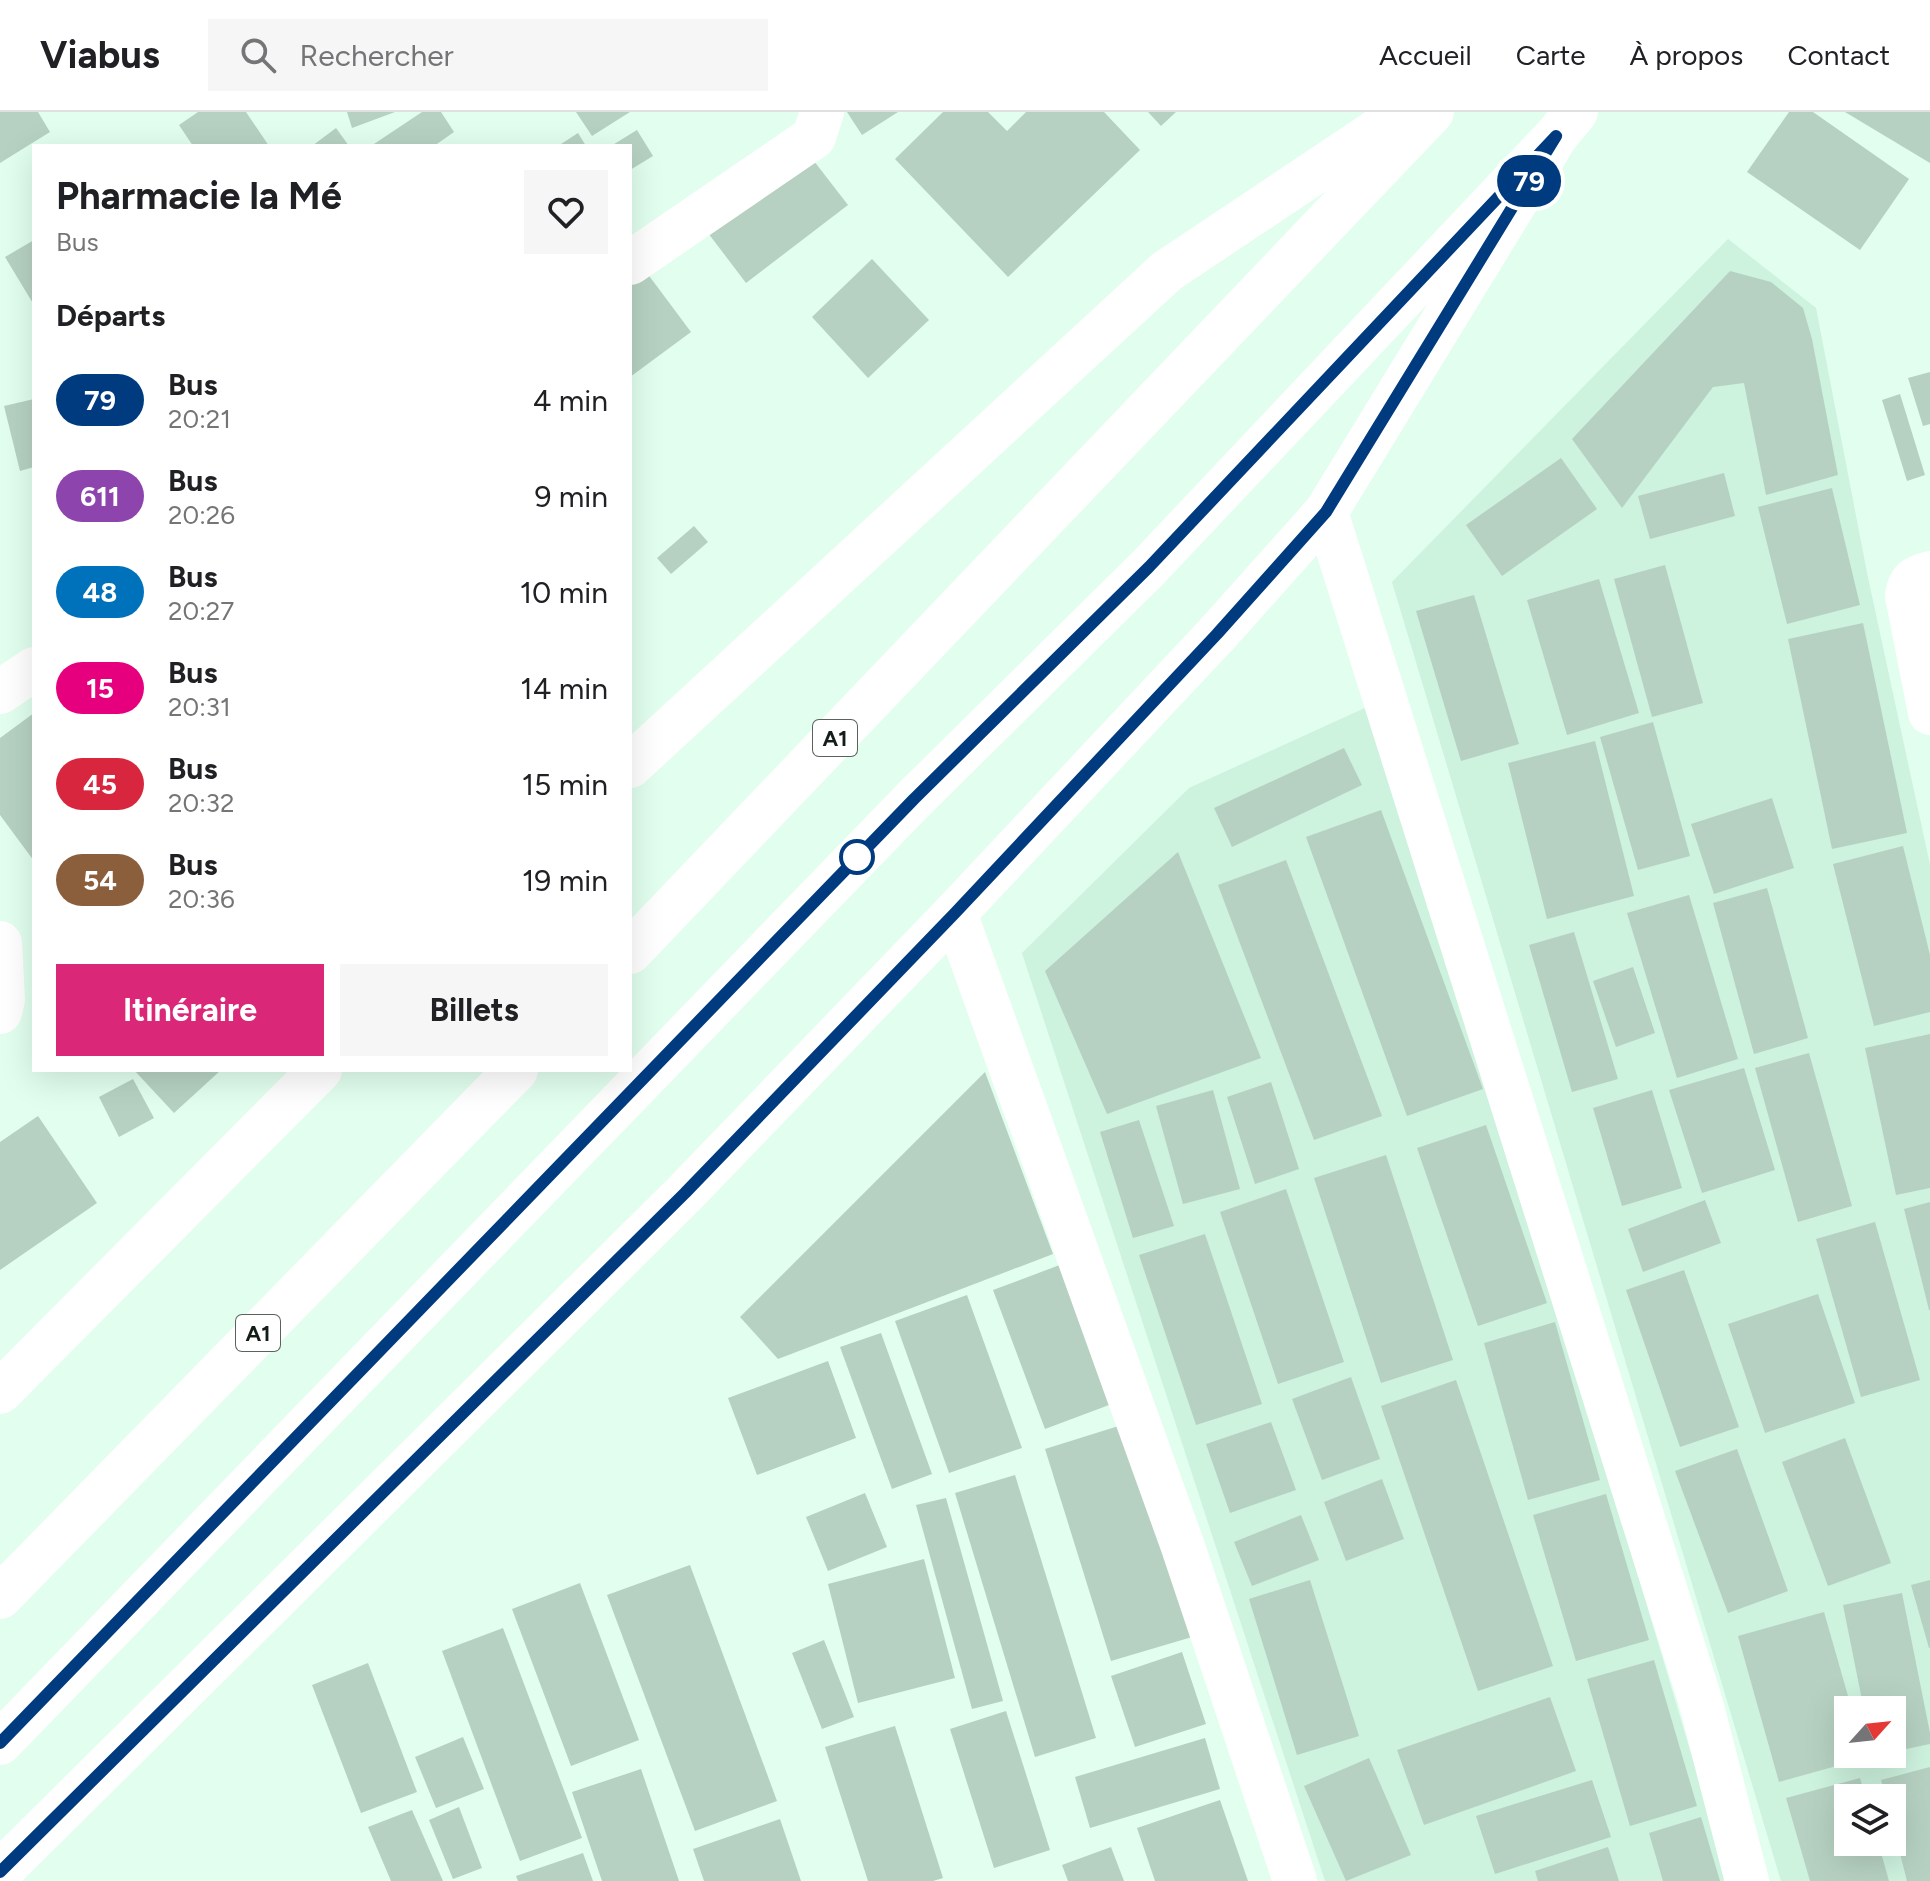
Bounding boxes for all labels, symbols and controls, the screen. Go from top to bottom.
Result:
search box [208,19,768,91]
text: Viabus [40,32,160,78]
icon: search [236,33,280,77]
text: Rechercher [300,37,454,74]
text: Accueil [1379,38,1472,72]
text: Carte [1516,38,1585,72]
text: À propos [1629,38,1743,72]
text: Contact [1787,38,1890,72]
line badge: 79 [1493,155,1565,207]
text: 79 [1513,164,1545,198]
button: heart [524,170,608,254]
text: Pharmacie la Mé [56,173,342,219]
text: Bus [56,226,99,258]
text: Départs [56,297,165,334]
text: Bus [168,366,217,403]
text: 4 min [533,382,608,419]
text: 79 [84,383,116,417]
text: 20:21 [168,403,231,435]
text: Bus [168,462,217,499]
text: 9 min [534,478,608,515]
text: 611 [80,479,120,513]
text: 20:26 [168,499,235,531]
text: Bus [168,558,217,595]
text: 10 min [520,574,608,611]
text: 48 [83,575,117,609]
text: 20:27 [168,595,234,627]
text: Bus [168,654,217,691]
text: 14 min [520,670,608,707]
text: 15 [86,671,114,705]
text: 20:31 [168,691,231,723]
road number: A1 [813,720,857,756]
text: Bus [168,750,217,787]
text: 15 min [522,766,608,803]
text: 45 [83,767,117,801]
text: 20:32 [168,787,234,819]
unlabelled marker [840,840,874,874]
text: Bus [168,846,217,883]
text: 19 min [522,862,608,899]
text: 54 [83,863,117,897]
text: 20:36 [168,883,235,915]
button: Itinéraire [56,964,324,1056]
button: Billets [340,964,608,1056]
road number: A1 [236,1315,280,1351]
north arrow [1834,1696,1906,1768]
map controls [1834,1696,1906,1856]
button: layers [1834,1784,1906,1856]

